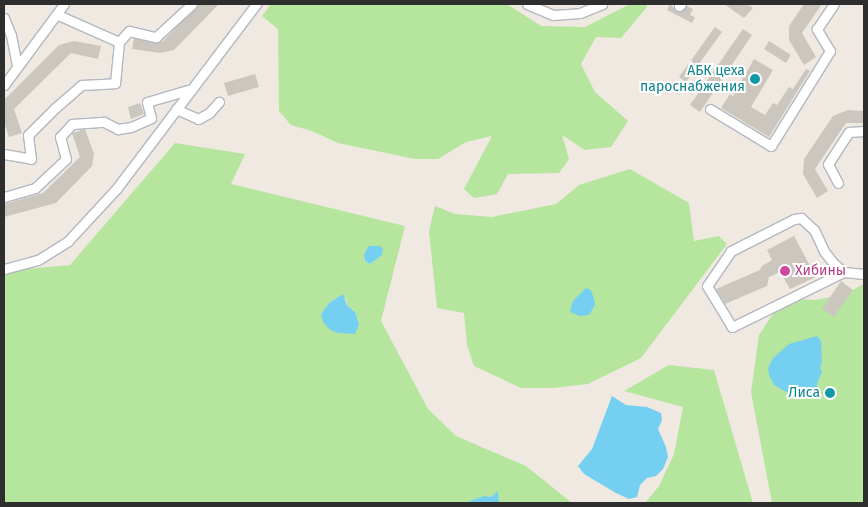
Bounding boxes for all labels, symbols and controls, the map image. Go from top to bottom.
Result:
place label: АБК цеха пароснабжения [640,63,745,95]
marker: АБК цеха пароснабжения [749,73,761,85]
place label: Хибины [795,263,846,279]
marker: Хибины [779,265,791,277]
place label: Лиса [788,385,820,401]
marker: Лиса [824,387,836,399]

